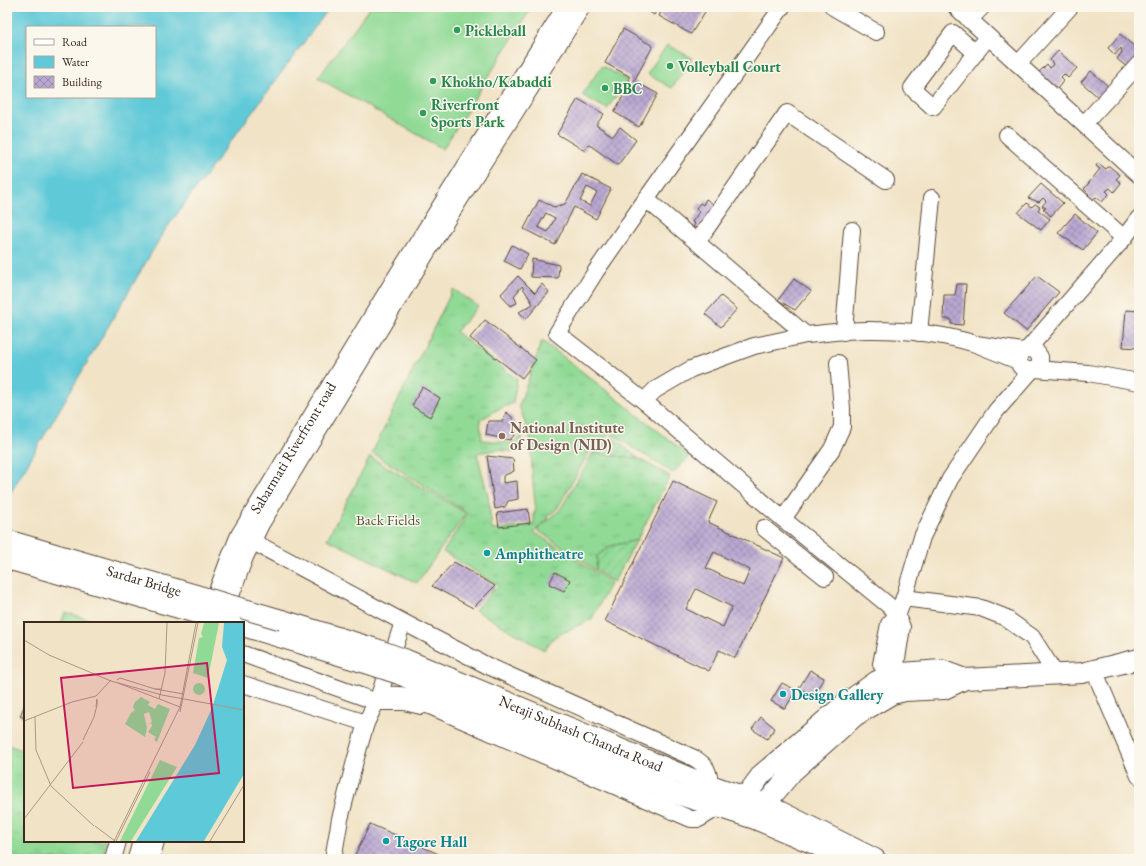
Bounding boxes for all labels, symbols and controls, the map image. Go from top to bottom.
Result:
place label: Pickleball [465,21,527,40]
marker: Pickleball [452,25,462,35]
legend [26,26,156,98]
text: Road [62,34,88,50]
text: Water [62,54,89,70]
place label: Volleyball Court [678,57,781,76]
marker: Volleyball Court [665,61,675,71]
place label: Khokho/Kabaddi [441,72,552,91]
text: Building [62,74,103,90]
marker: Khokho/Kabaddi [428,76,438,86]
place label: BBC [613,79,642,98]
marker: BBC [600,83,610,93]
place label: Riverfront Sports Park [431,95,506,131]
marker: Riverfront Sports Park [418,108,428,118]
street label: Sabarmati Riverfront road [245,378,340,517]
place label: National Institute of Design (NID) [510,418,624,454]
marker: National Institute of Design (NID) [497,431,507,441]
park label: Back Fields [356,510,420,529]
place label: Amphitheatre [494,544,584,563]
marker: Amphitheatre [482,548,492,558]
street label: Sardar Bridge [105,560,184,600]
inset map [24,622,244,842]
place label: Design Gallery [791,685,884,704]
marker: Design Gallery [778,689,788,699]
street label: Netaji Subhash Chandra Road [497,690,666,775]
place label: Tagore Hall [394,832,468,851]
marker: Tagore Hall [381,836,391,846]

